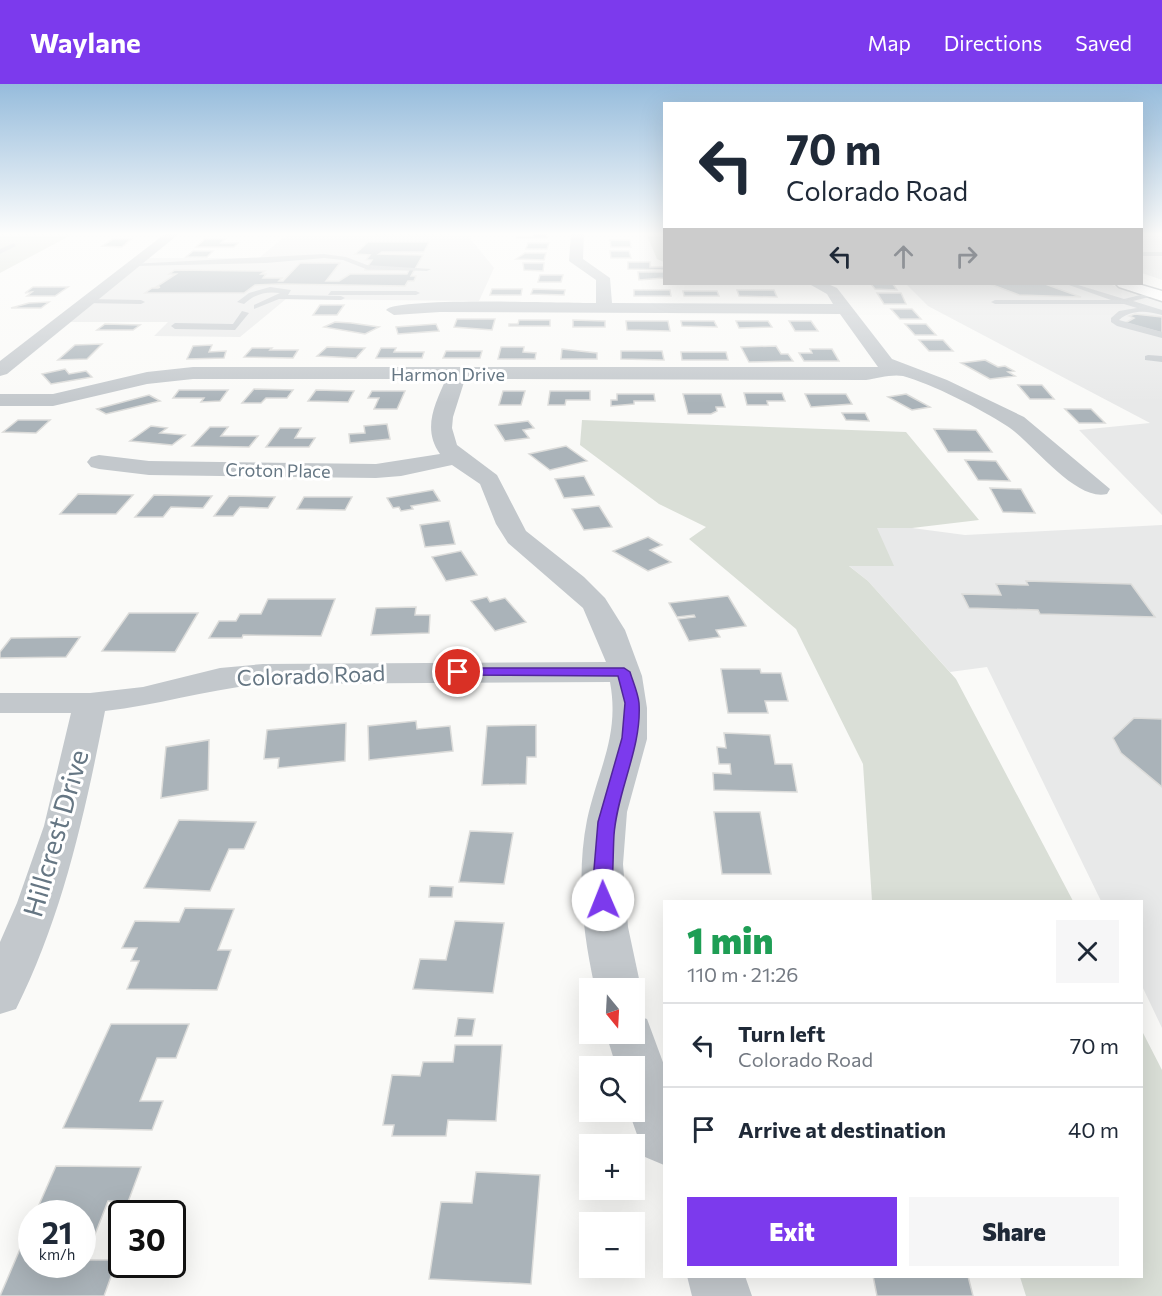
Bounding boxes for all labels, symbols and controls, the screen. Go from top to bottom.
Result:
text: Waylane [30,25,141,59]
text: Map [868,30,911,55]
text: Directions [944,30,1042,55]
text: Saved [1075,30,1132,55]
text: 70 m [786,122,881,174]
icon: left [687,126,765,204]
text: Colorado Road [786,174,968,207]
icon: left [824,240,857,273]
icon: ahead [887,240,920,273]
icon: right [950,240,983,273]
street label: Harmon Drive [391,363,505,385]
street label: Croton Place [225,458,331,482]
pin [432,646,483,697]
icon: arrive [441,655,474,688]
street label: Colorado Road [236,659,386,691]
street label: Hillcrest Drive [15,746,95,920]
position arrow [571,868,635,932]
text: 1 min [687,917,773,961]
button: close [1056,920,1119,983]
text: 110 m · 21:26 [687,962,798,986]
north arrow [579,978,645,1044]
map controls [579,978,645,1278]
text: Turn left [738,1020,825,1047]
icon: left [687,1029,720,1062]
text: 70 m [1070,1032,1119,1059]
text: Colorado Road [738,1047,873,1071]
button: search [579,1056,645,1122]
icon: arrive [687,1113,720,1146]
text: Arrive at destination [738,1116,946,1143]
text: 40 m [1068,1116,1119,1143]
button: + [579,1134,645,1200]
button: Exit [687,1197,897,1266]
button: Share [909,1197,1119,1266]
speed limit sign: 30 [108,1200,186,1278]
button: − [579,1212,645,1278]
text: 21 [42,1213,72,1250]
text: km/h [39,1245,75,1263]

